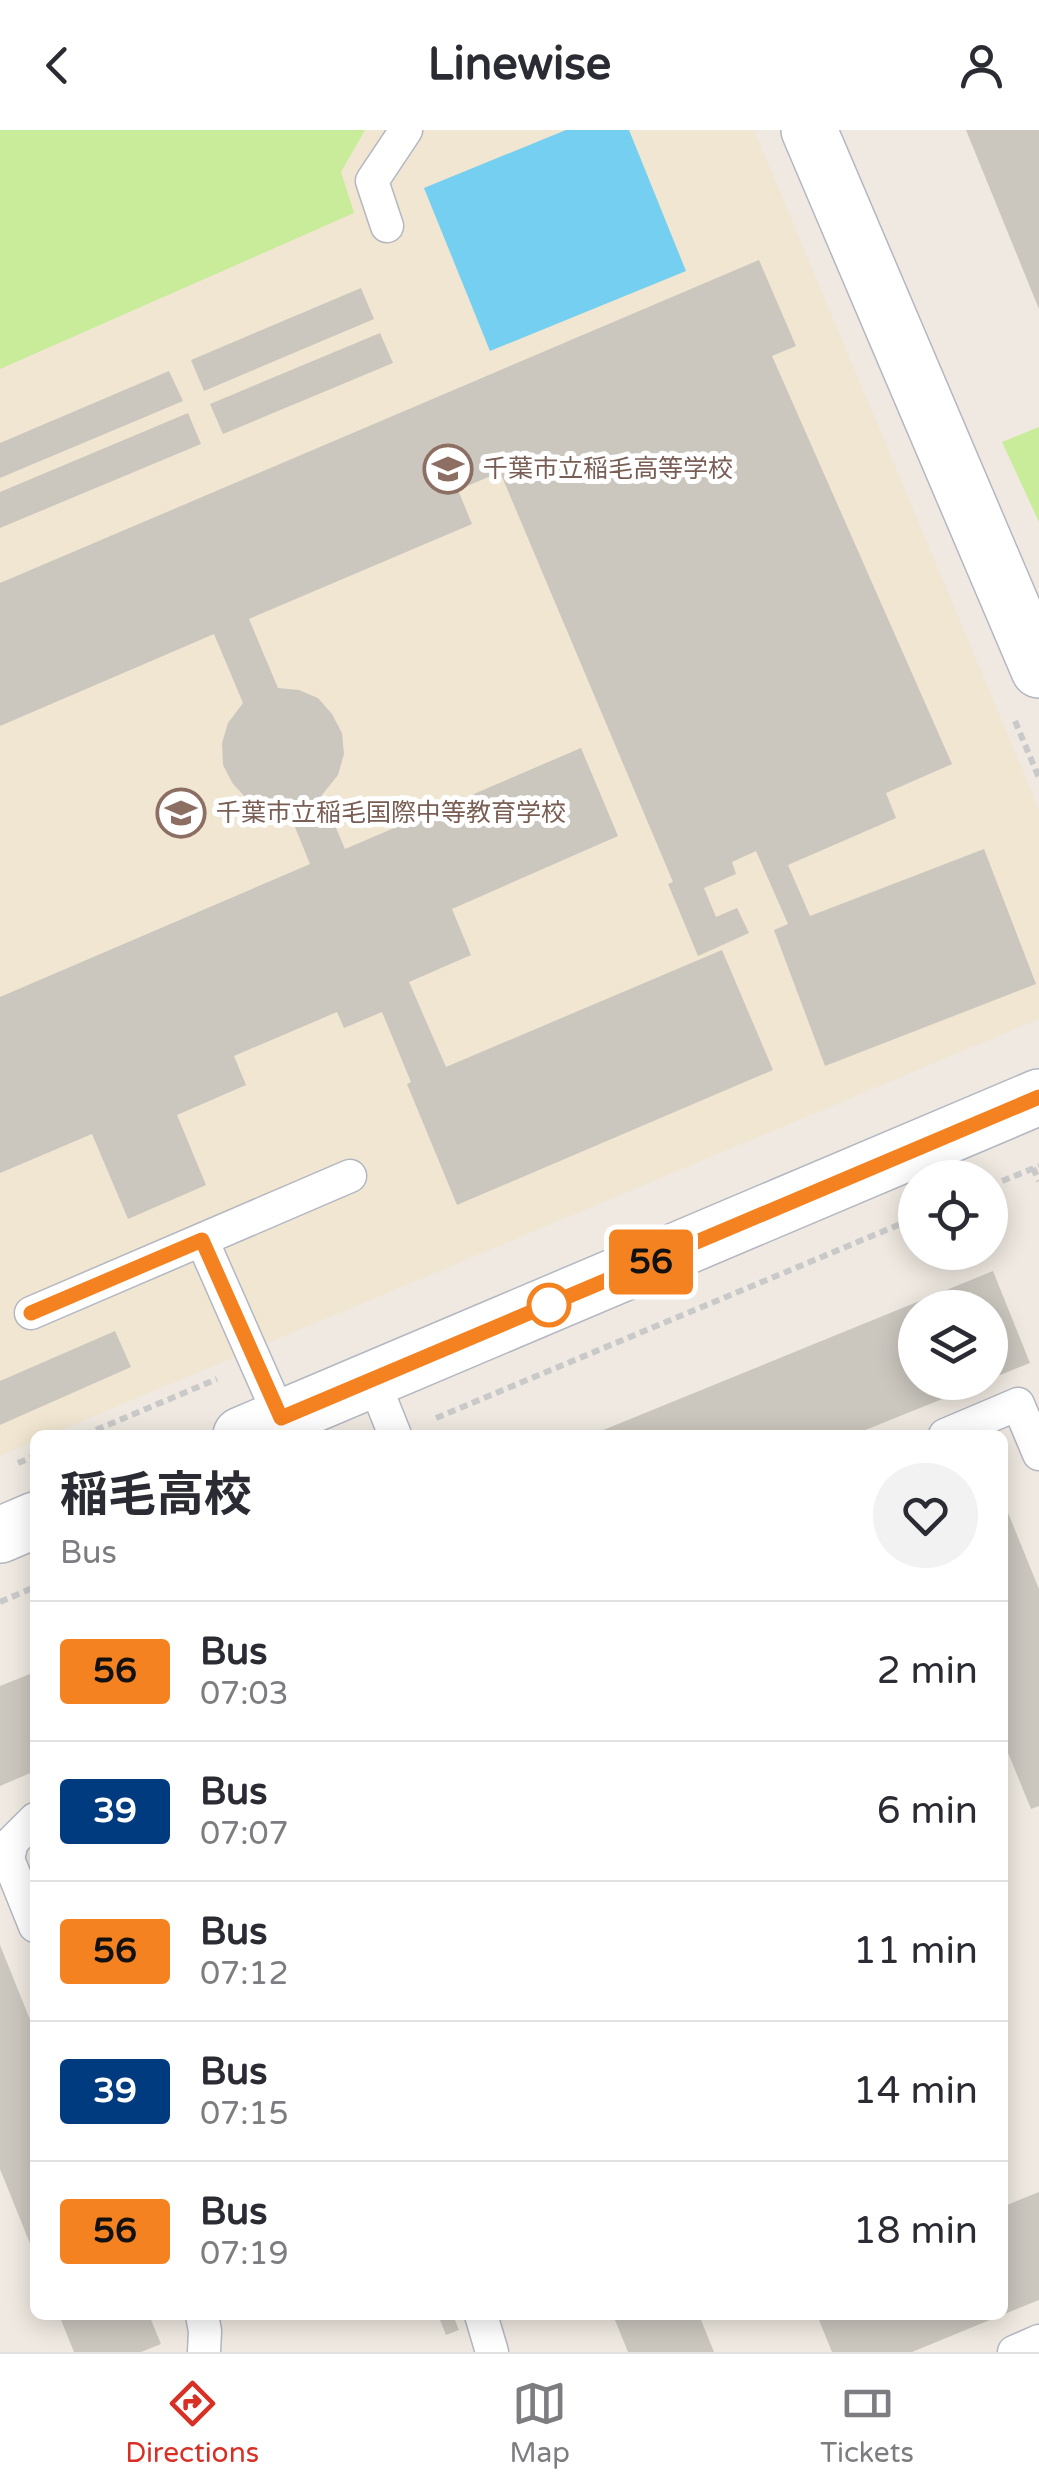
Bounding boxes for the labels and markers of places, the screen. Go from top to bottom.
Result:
school or university icon: 千葉市立稲毛高等学校 [422,443,474,495]
place label: 千葉市立稲毛高等学校 [483,454,733,484]
school or university icon: 千葉市立稲毛国際中等教育学校 [155,787,207,839]
place label: 千葉市立稲毛国際中等教育学校 [216,798,566,828]
unlabelled marker [528,1284,570,1326]

